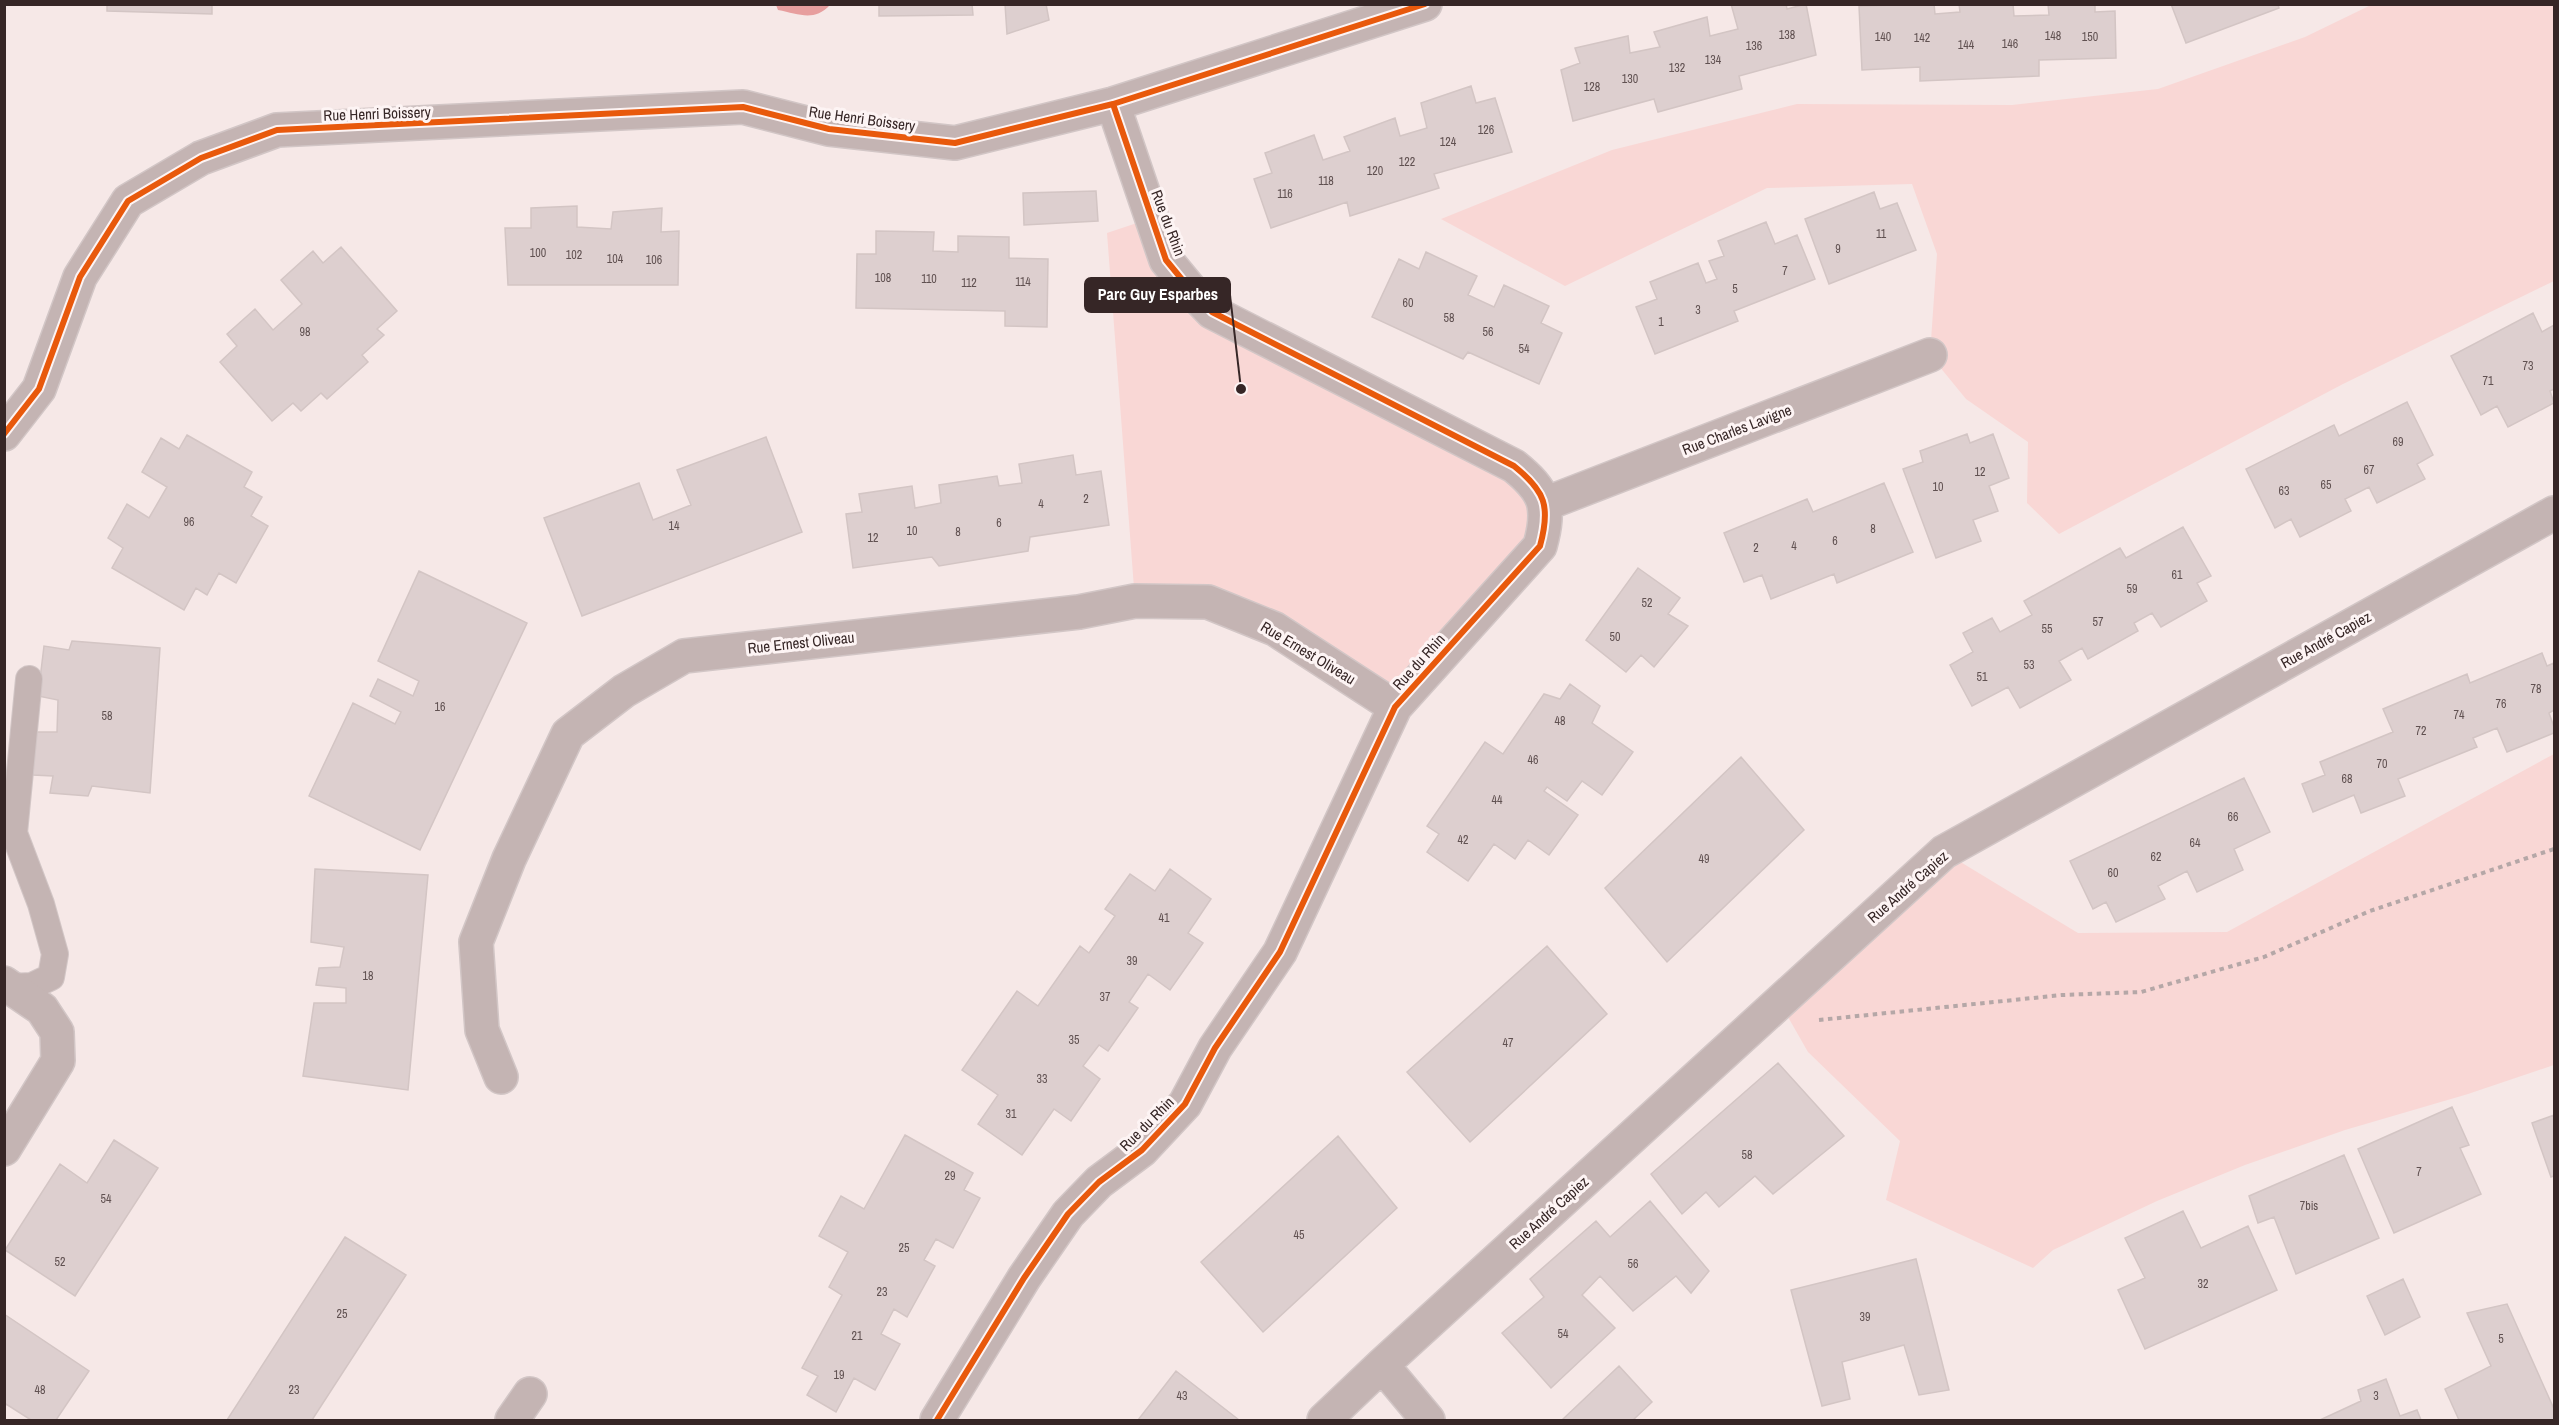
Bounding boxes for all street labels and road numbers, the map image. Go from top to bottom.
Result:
street label: Rue Henri Boissery [323,101,432,126]
street label: Rue Henri Boissery [807,101,918,136]
street label: Rue du Rhin [1146,187,1191,259]
street label: Rue Charles Lavigne [1679,399,1795,460]
street label: Rue André Capiez [2277,606,2375,673]
street label: Rue Ernest Oliveau [1257,616,1360,689]
street label: Rue Ernest Oliveau [746,626,855,659]
street label: Rue du Rhin [1388,629,1450,694]
street label: Rue André Capiez [1863,846,1952,928]
street label: Rue du Rhin [1115,1092,1178,1155]
street label: Rue André Capiez [1504,1171,1593,1254]

